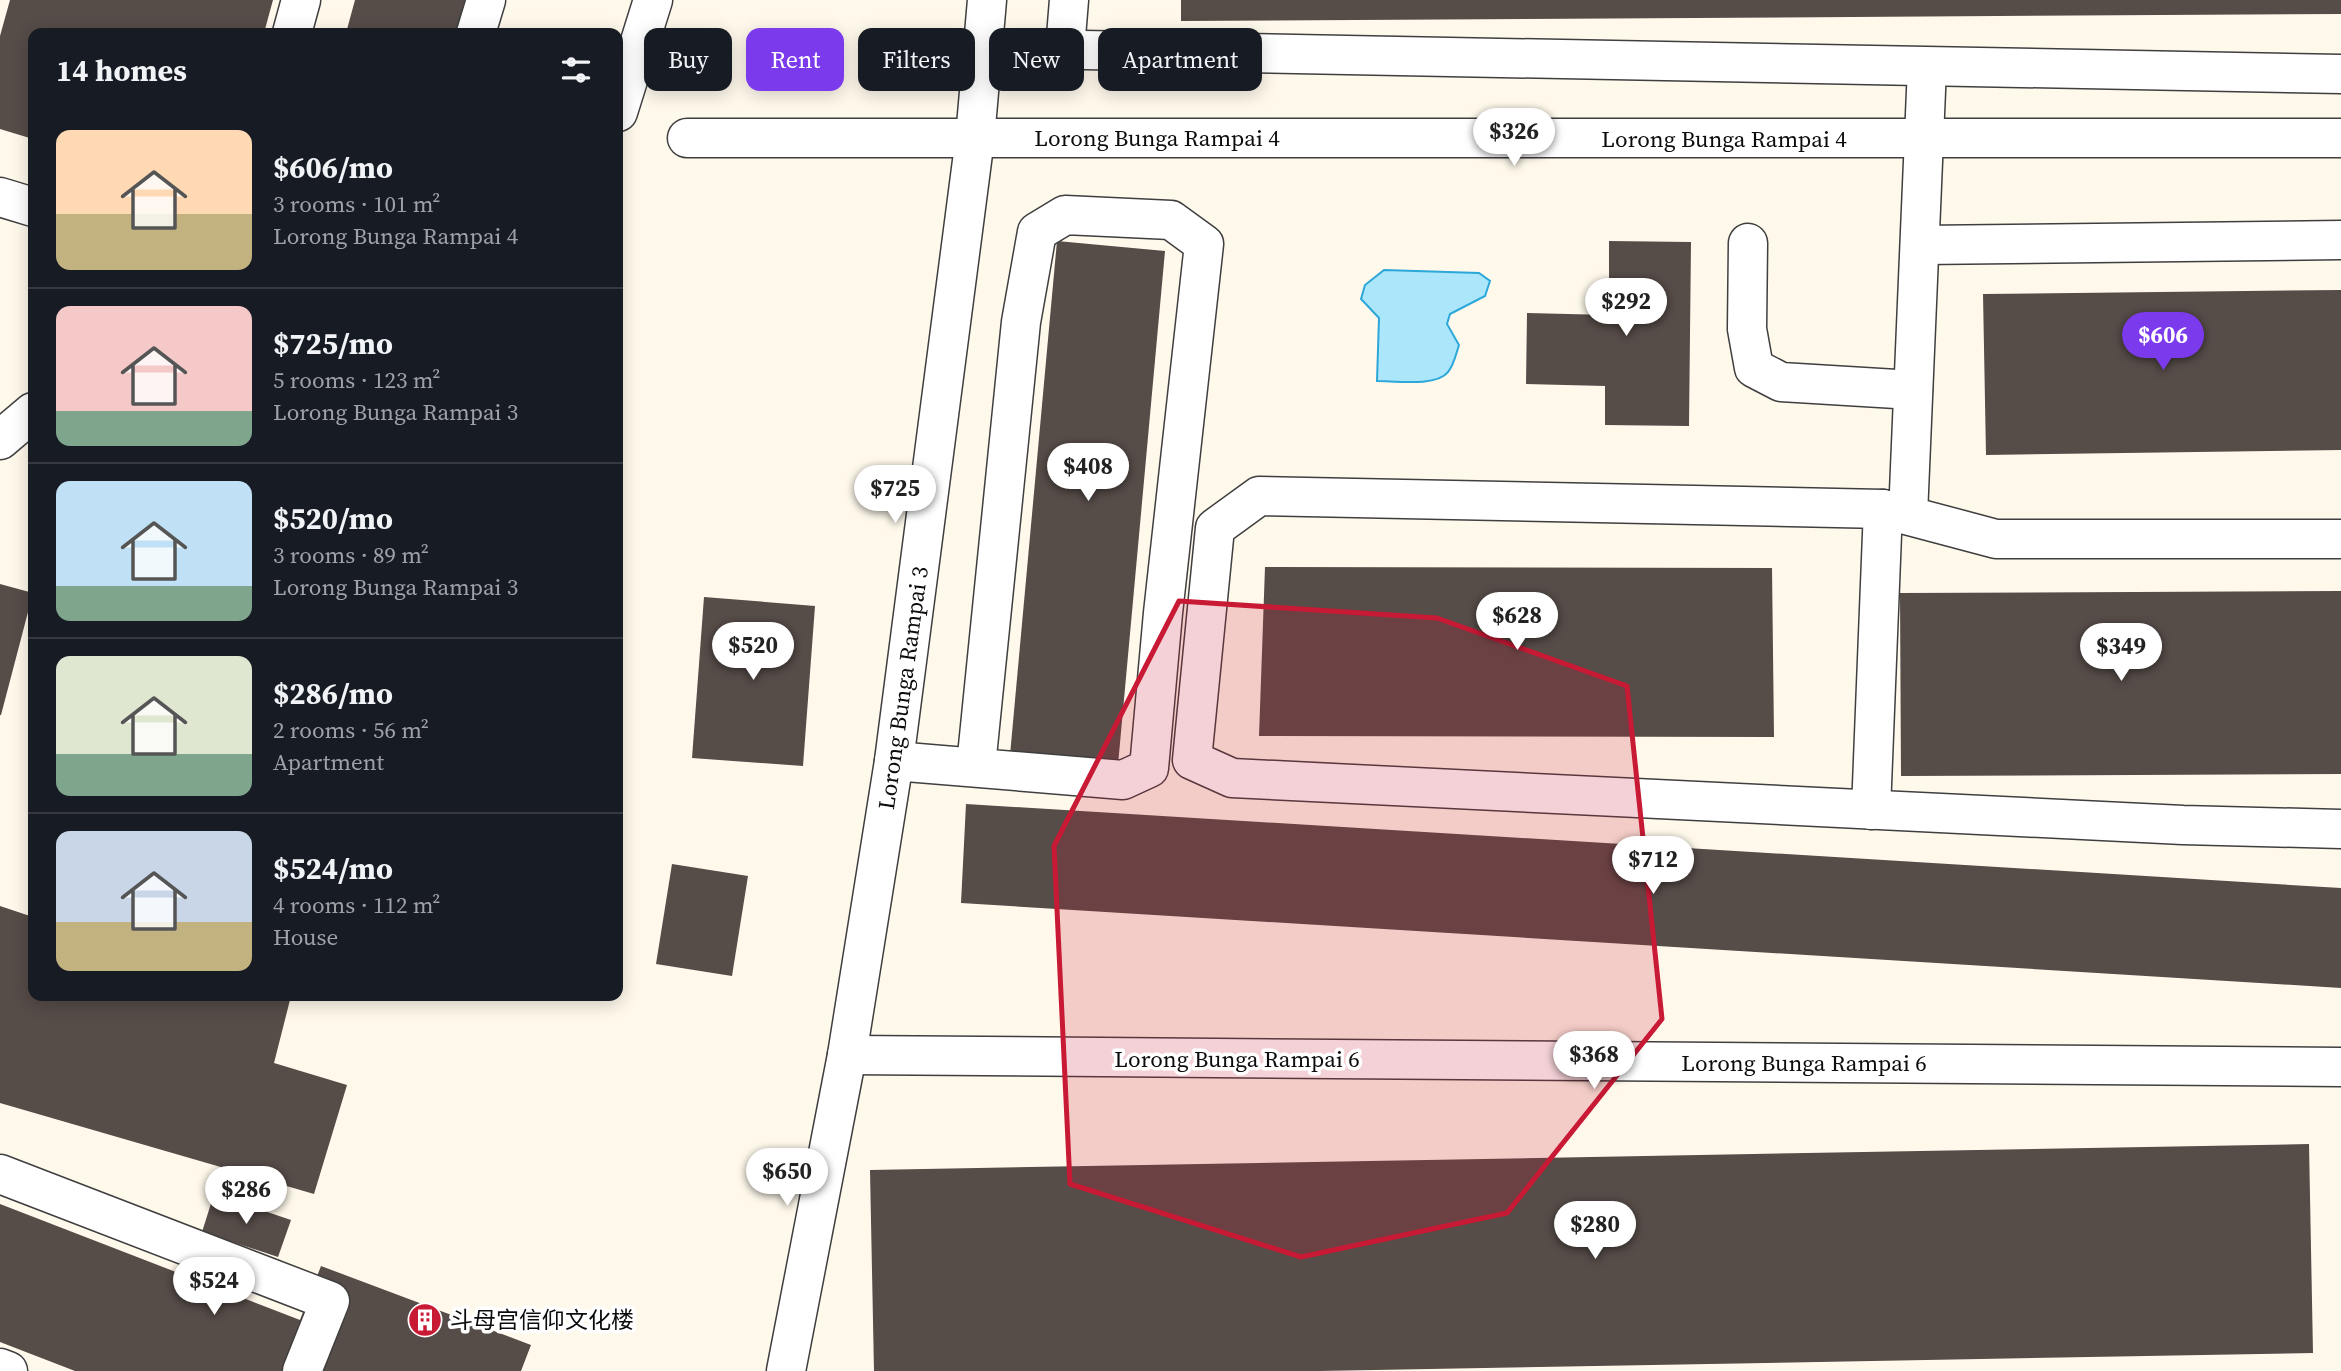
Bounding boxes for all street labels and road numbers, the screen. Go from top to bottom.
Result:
street label: Lorong Bunga Rampai 4 [1034,122,1280,154]
street label: Lorong Bunga Rampai 4 [1601,123,1847,155]
street label: Lorong Bunga Rampai 3 [870,564,936,812]
street label: Lorong Bunga Rampai 6 [1114,1043,1360,1075]
street label: Lorong Bunga Rampai 6 [1681,1047,1927,1079]

